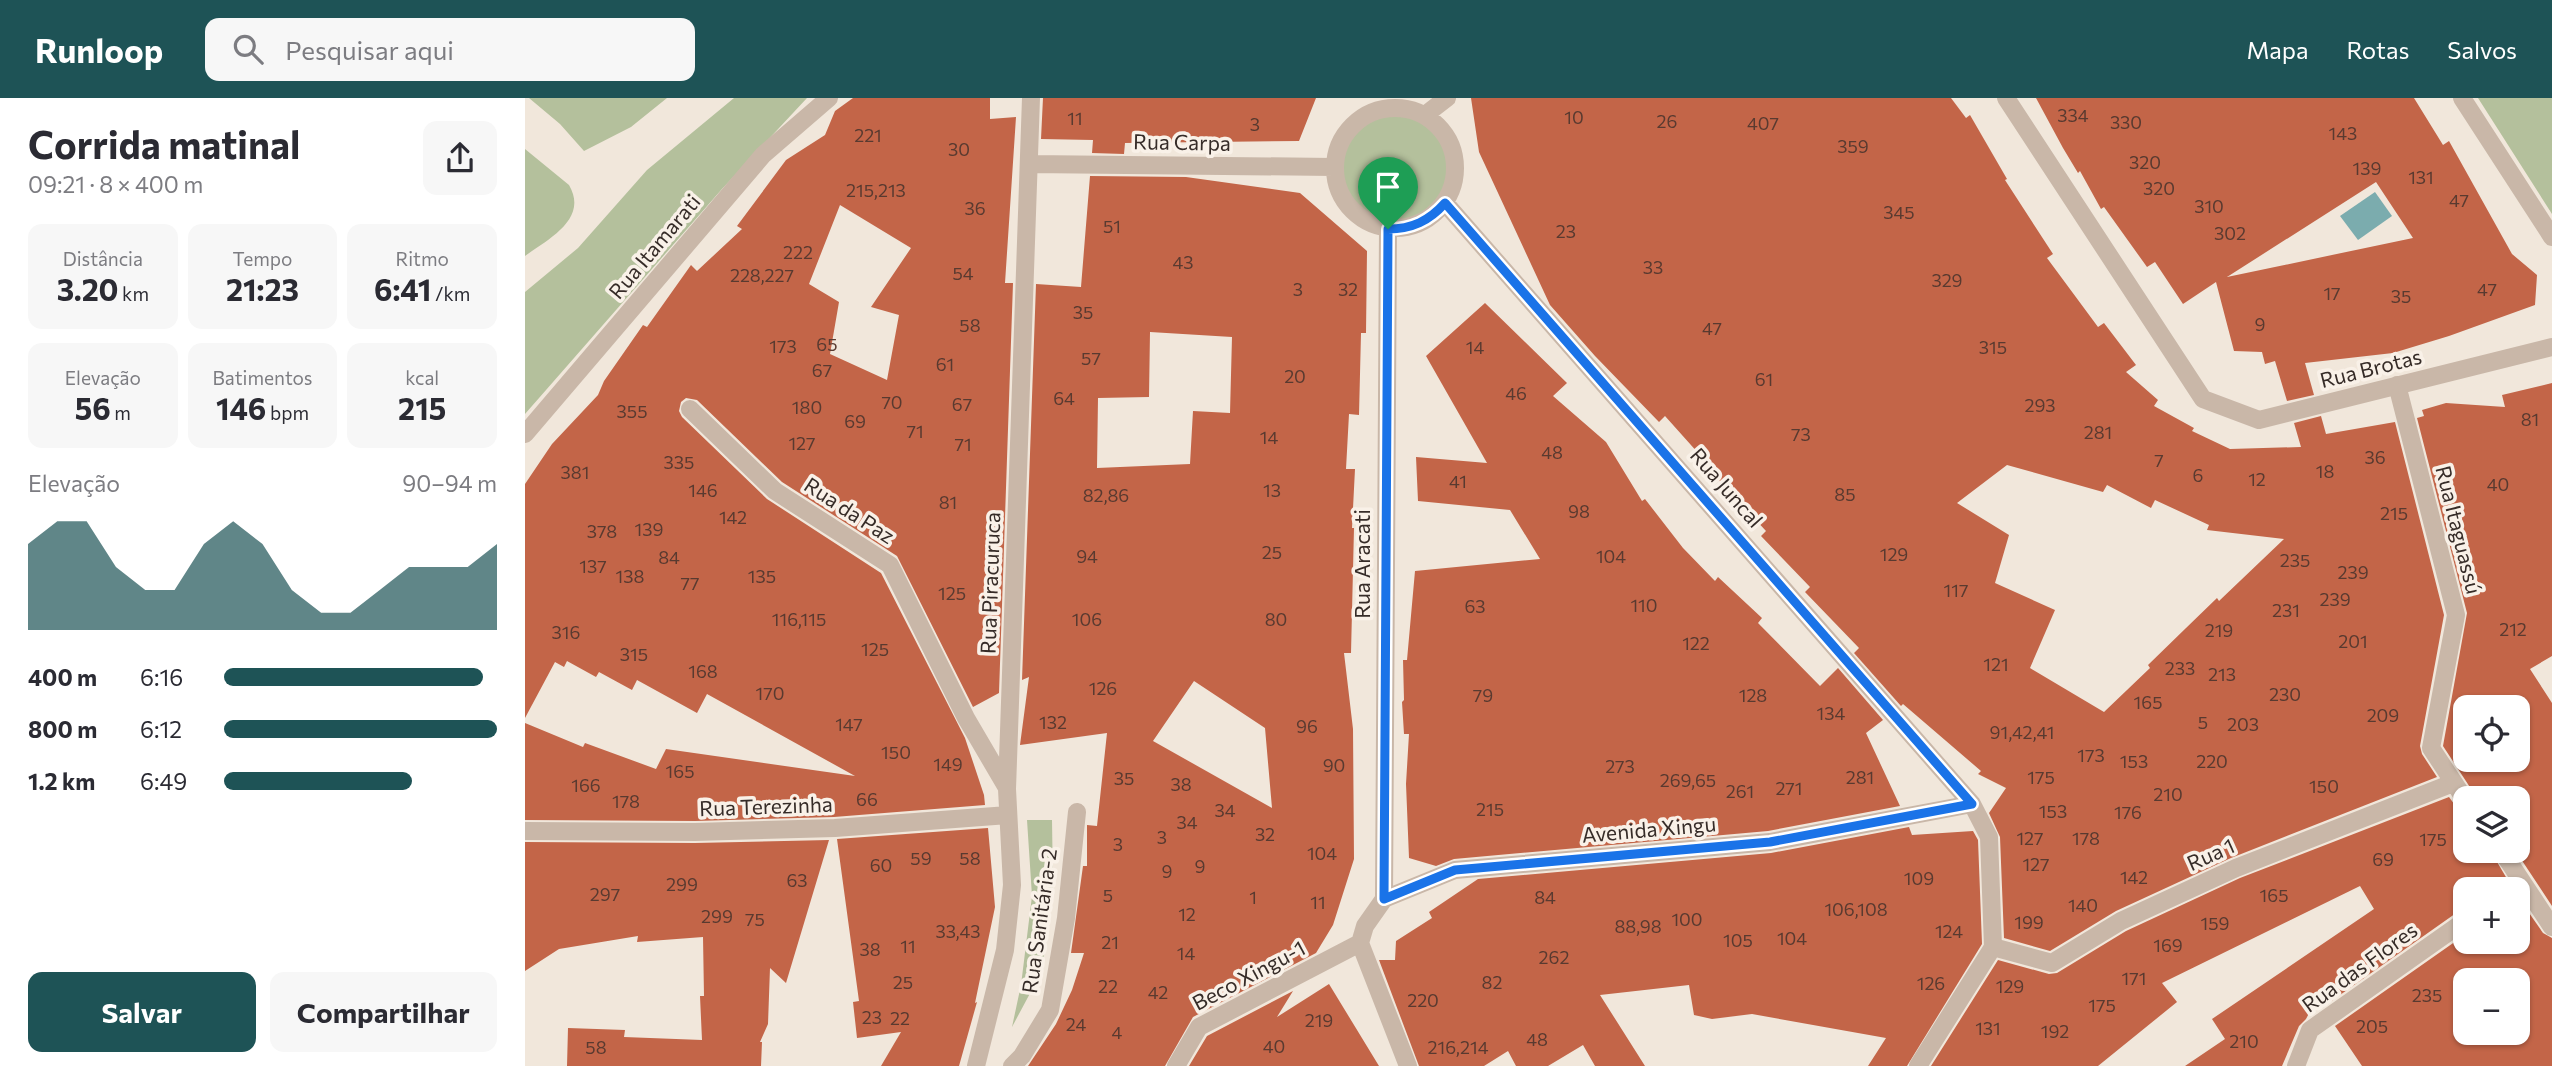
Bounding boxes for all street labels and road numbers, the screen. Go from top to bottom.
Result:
street label: Rua Carpa [1133,128,1231,155]
street label: Rua Itamarati [603,189,705,303]
street label: Rua Brotas [2317,343,2424,392]
street label: Rua Juncal [1686,442,1768,532]
street label: Rua Itaguassú [2431,463,2487,596]
street label: Rua da Paz [800,471,900,548]
street label: Rua Aracati [1349,509,1374,619]
street label: Rua Piracuruca [975,512,1004,654]
street label: Rua Terezinha [699,791,833,820]
street label: Avenida Xingu [1581,810,1717,847]
street label: Rua 1 [2183,832,2238,875]
street label: Rua Sanitária-2 [1016,847,1061,995]
street label: Rua das Flores [2297,917,2421,1017]
street label: Beco Xingu-1 [1188,934,1309,1015]

